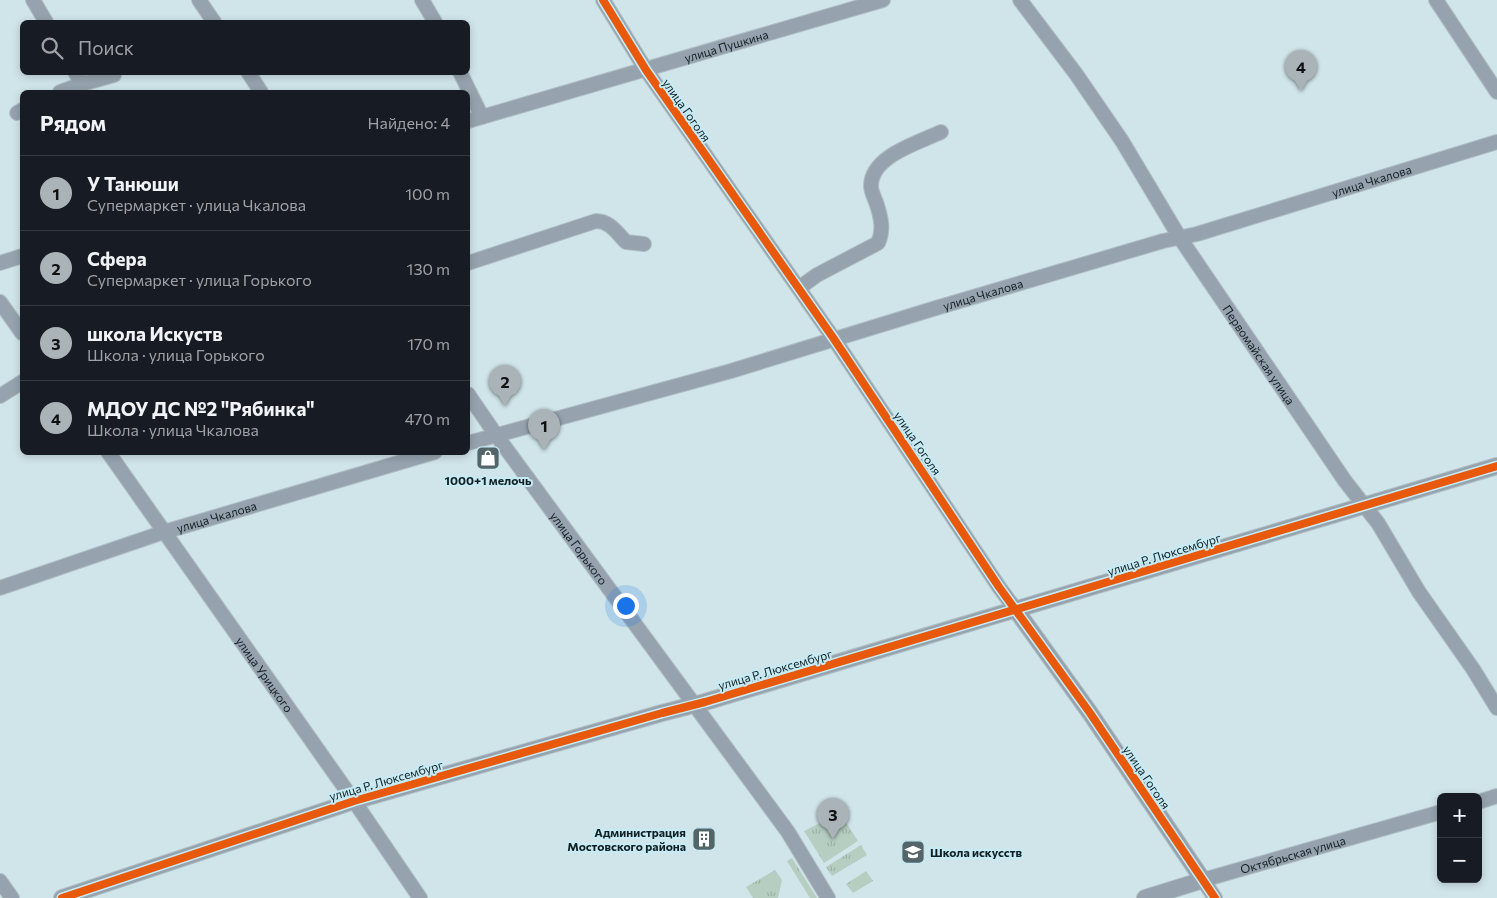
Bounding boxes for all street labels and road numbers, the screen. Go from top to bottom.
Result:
street label: улица Пушкина [683,27,770,65]
street label: улица Гоголя [660,76,714,144]
street label: улица Чкалова [1330,162,1413,199]
street label: улица Чкалова [941,276,1024,313]
street label: Первомайская улица [1220,302,1298,407]
street label: улица Гоголя [892,409,944,477]
street label: улица Чкалова [175,498,258,535]
street label: улица Горького [548,509,611,587]
street label: улица Р. Люксембург [1106,530,1222,578]
street label: улица Урицкого [233,634,296,715]
street label: улица Р. Люксембург [716,646,834,692]
street label: улица Гоголя [1121,743,1173,811]
street label: улица Р. Люксембург [327,757,445,803]
street label: Октябрьская улица [1239,833,1347,876]

